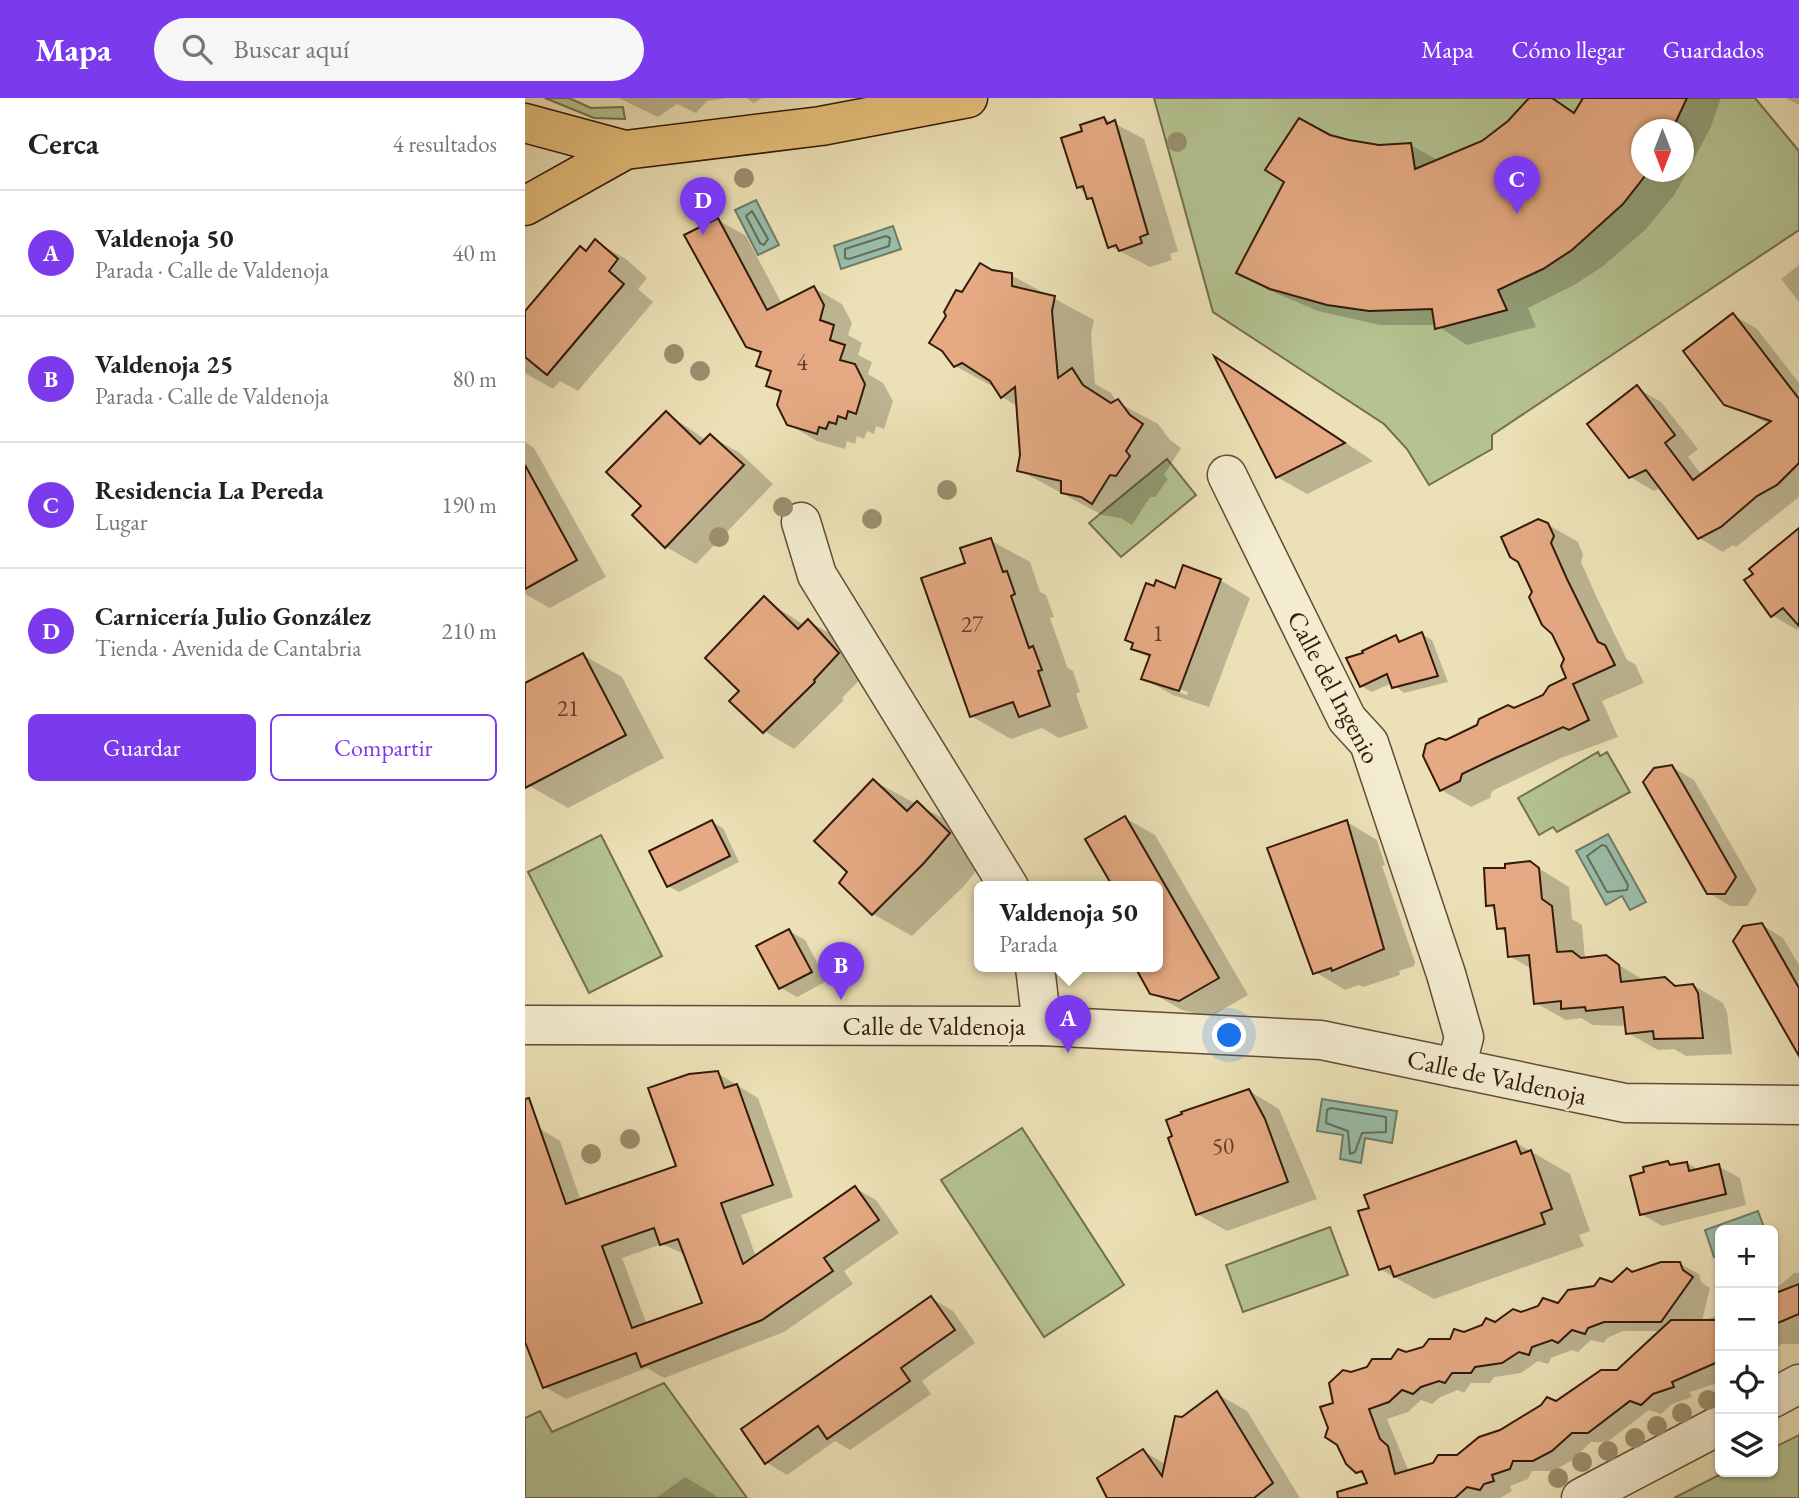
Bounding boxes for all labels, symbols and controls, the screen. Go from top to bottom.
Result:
search box [154,18,644,81]
text: Mapa [35,28,112,71]
icon: search [178,30,216,68]
text: Buscar aquí [234,32,349,66]
text: Mapa [1421,34,1474,65]
text: Cómo llegar [1512,34,1625,65]
text: Guardados [1663,34,1764,65]
north arrow [1631,119,1694,182]
text: Cerca [28,124,99,163]
text: 4 resultados [393,129,497,159]
pin: C [1494,156,1540,214]
pin: D [680,177,726,235]
text: Valdenoja 50 [95,221,233,255]
text: A [43,238,59,268]
text: 40 m [452,238,497,268]
text: Parada · Calle de Valdenoja [95,255,329,285]
text: Valdenoja 25 [95,347,233,381]
house number: 4 [796,347,808,377]
text: B [44,364,58,394]
text: 80 m [452,364,497,394]
text: Parada · Calle de Valdenoja [95,381,329,411]
text: Residencia La Pereda [95,473,324,507]
text: C [43,490,59,520]
text: 190 m [441,490,497,520]
text: Lugar [95,507,147,537]
text: Carnicería Julio González [95,599,371,633]
street label: Calle del Ingenio [1279,605,1389,769]
house number: 27 [961,609,984,639]
text: D [42,616,60,646]
text: 210 m [441,616,497,646]
house number: 1 [1152,618,1164,648]
text: Tienda · Avenida de Cantabria [95,633,361,663]
house number: 21 [557,693,579,723]
button: Guardar [28,714,256,781]
button: Compartir [270,714,497,781]
popup [974,881,1163,972]
text: Valdenoja 50 [999,895,1138,929]
text: Parada [999,929,1058,959]
pin: B [818,942,864,1000]
pin: A [1045,995,1091,1053]
street label: Calle de Valdenoja [843,1009,1026,1043]
your location [1212,1018,1246,1052]
street label: Calle de Valdenoja [1404,1041,1591,1113]
house number: 50 [1212,1131,1234,1161]
map controls [1715,1225,1778,1477]
button: + [1715,1225,1778,1288]
button: − [1715,1288,1778,1351]
button: locate [1715,1351,1778,1414]
button: layers [1715,1414,1778,1477]

